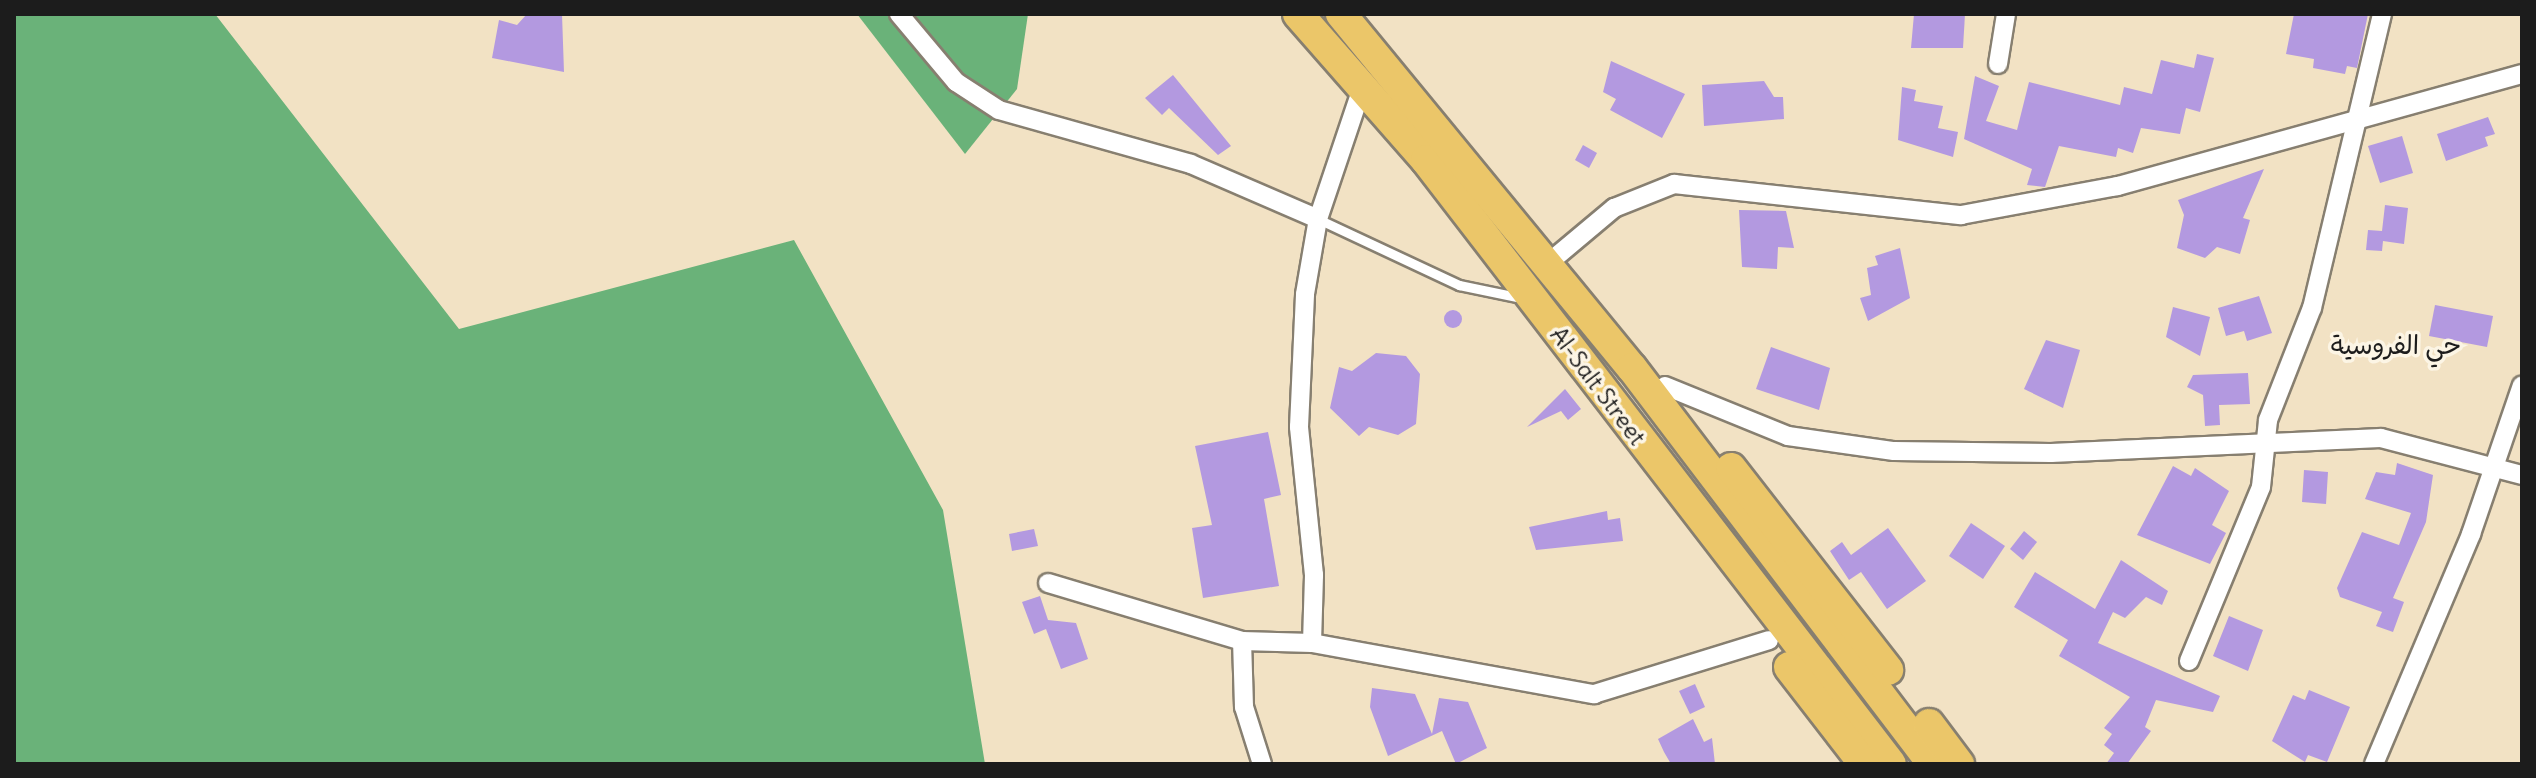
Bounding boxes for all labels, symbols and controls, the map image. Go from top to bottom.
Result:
street label: Al-Salt Street [1544,321,1652,451]
district label: حي الفروسية [2331,329,2461,361]

